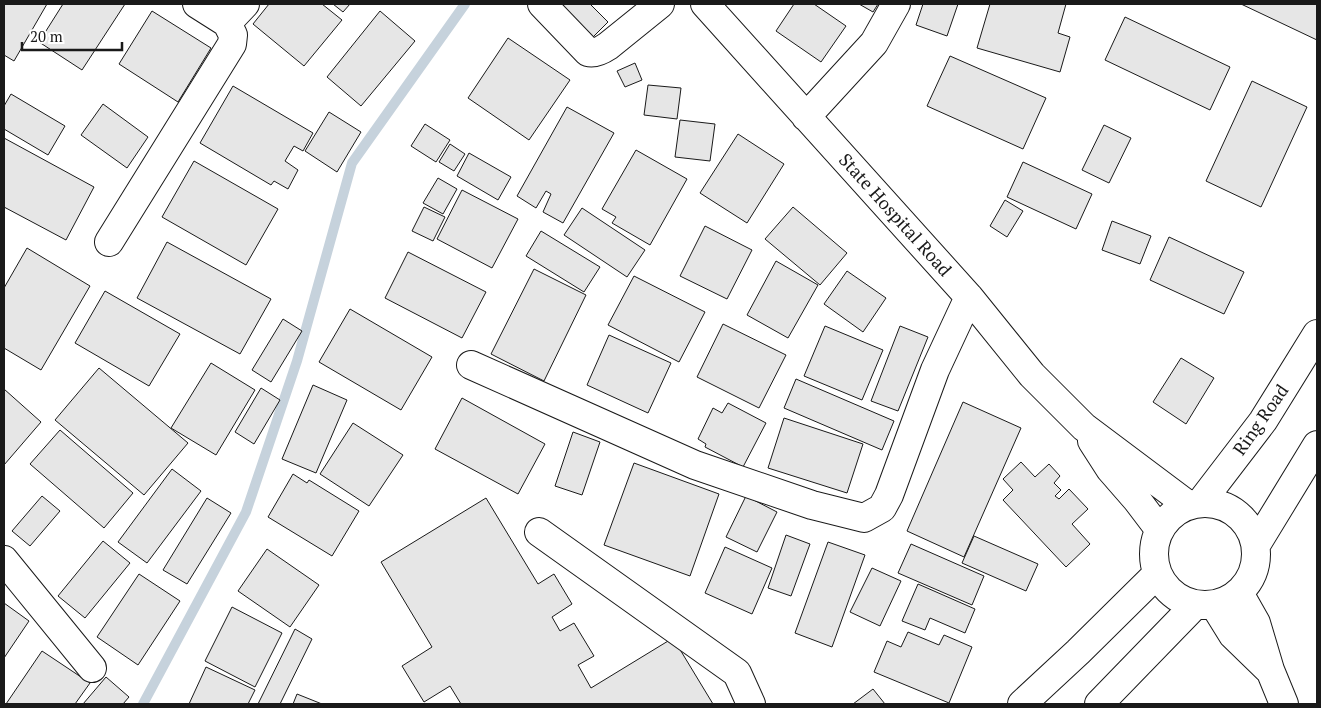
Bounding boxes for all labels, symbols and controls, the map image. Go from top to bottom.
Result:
scale bar [22,20,122,52]
text: 20 m [30,26,63,46]
street label: State Hospital Road [834,148,957,281]
street label: Ring Road [1227,379,1293,460]

